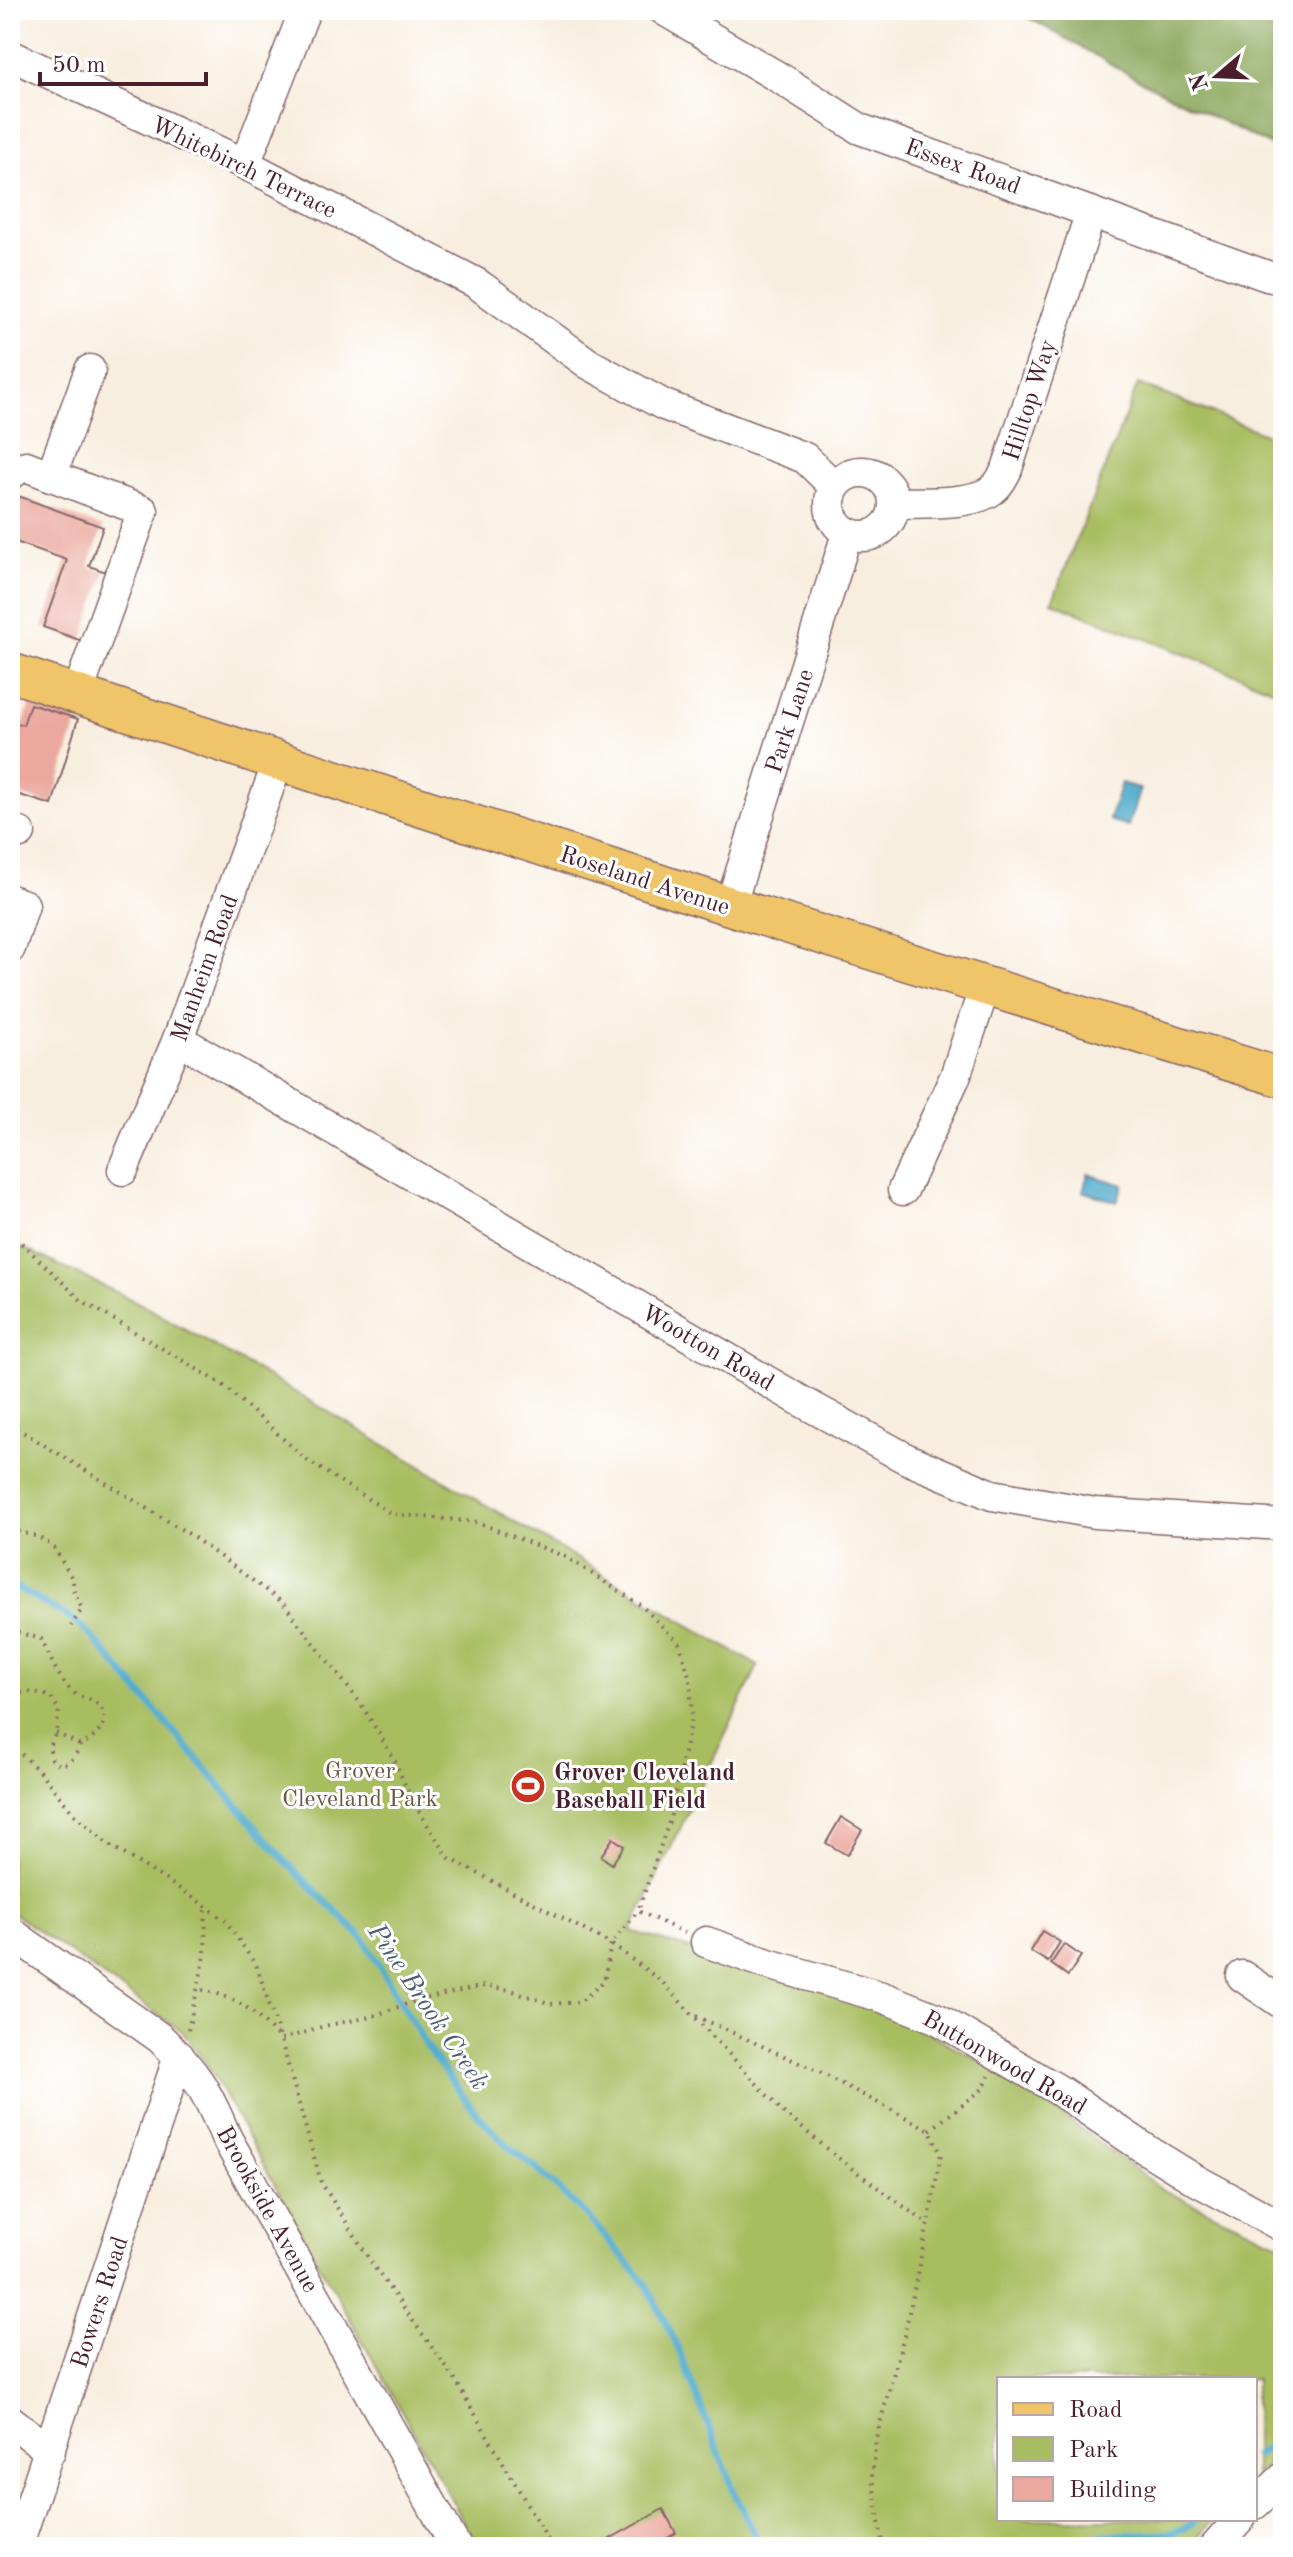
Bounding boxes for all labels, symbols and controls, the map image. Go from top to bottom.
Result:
scale bar [40,36,206,86]
north arrow [1177,36,1257,116]
text: 50 m [52,54,106,78]
text: N [1187,70,1213,93]
street label: Whitebirch Terrace [147,114,340,224]
street label: Essex Road [901,136,1023,200]
street label: Hilltop Way [1000,337,1062,464]
street label: Park Lane [763,667,819,777]
street label: Roseland Avenue [556,843,732,921]
street label: Manheim Road [168,892,244,1046]
street label: Wootton Road [636,1301,778,1396]
park label: Grover Cleveland Park [282,1760,438,1812]
place label: Grover Cleveland Baseball Field [554,1762,735,1814]
sports icon: Grover Cleveland Baseball Field [509,1767,547,1805]
water label: Pine Brook Creek [362,1918,492,2095]
street label: Buttonwood Road [918,2007,1090,2120]
street label: Brookside Avenue [211,2123,322,2297]
street label: Bowers Road [68,2234,133,2371]
legend [997,2377,1257,2521]
text: Road [1069,2399,1122,2423]
text: Park [1069,2439,1118,2463]
text: Building [1069,2479,1156,2503]

